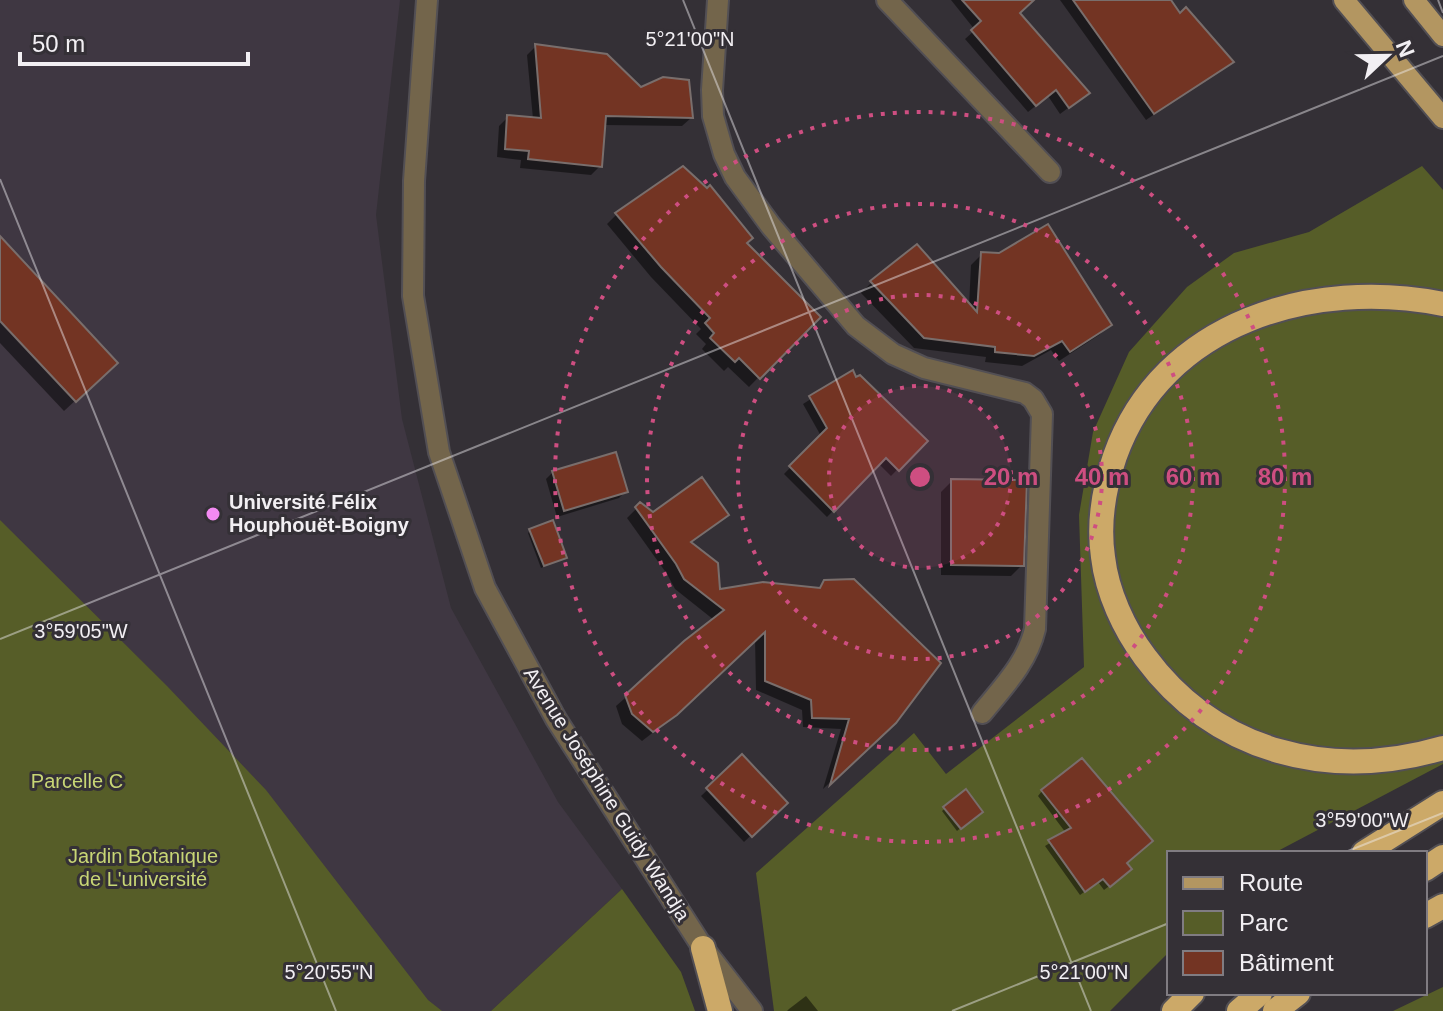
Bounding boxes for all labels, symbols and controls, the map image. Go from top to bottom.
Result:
scale bar [20,16,248,66]
north arrow [1347,16,1427,96]
text: 5°21'00"N [646,28,734,50]
text: 50 m [32,30,85,57]
text: N [1391,37,1420,61]
centre of rings [906,463,934,491]
text: 20 m [984,463,1038,490]
text: 40 m [1075,463,1129,490]
text: 60 m [1166,463,1220,490]
text: 80 m [1258,463,1312,490]
place label: Université Félix Houphouët-Boigny [229,491,410,536]
marker: Université Félix Houphouët-Boigny [204,505,222,523]
text: 3°59'05"W [34,620,128,642]
street label: Avenue Joséphine Guidy Wandja [520,663,695,926]
park label: Parcelle C [31,770,123,792]
text: 3°59'00"W [1315,809,1409,831]
park label: Jardin Botanique de L'université [68,845,218,890]
legend [1167,851,1427,995]
text: Route [1239,869,1303,896]
text: Parc [1239,909,1288,936]
text: Bâtiment [1239,949,1334,976]
text: 5°20'55"N [285,961,373,983]
text: 5°21'00"N [1040,961,1128,983]

